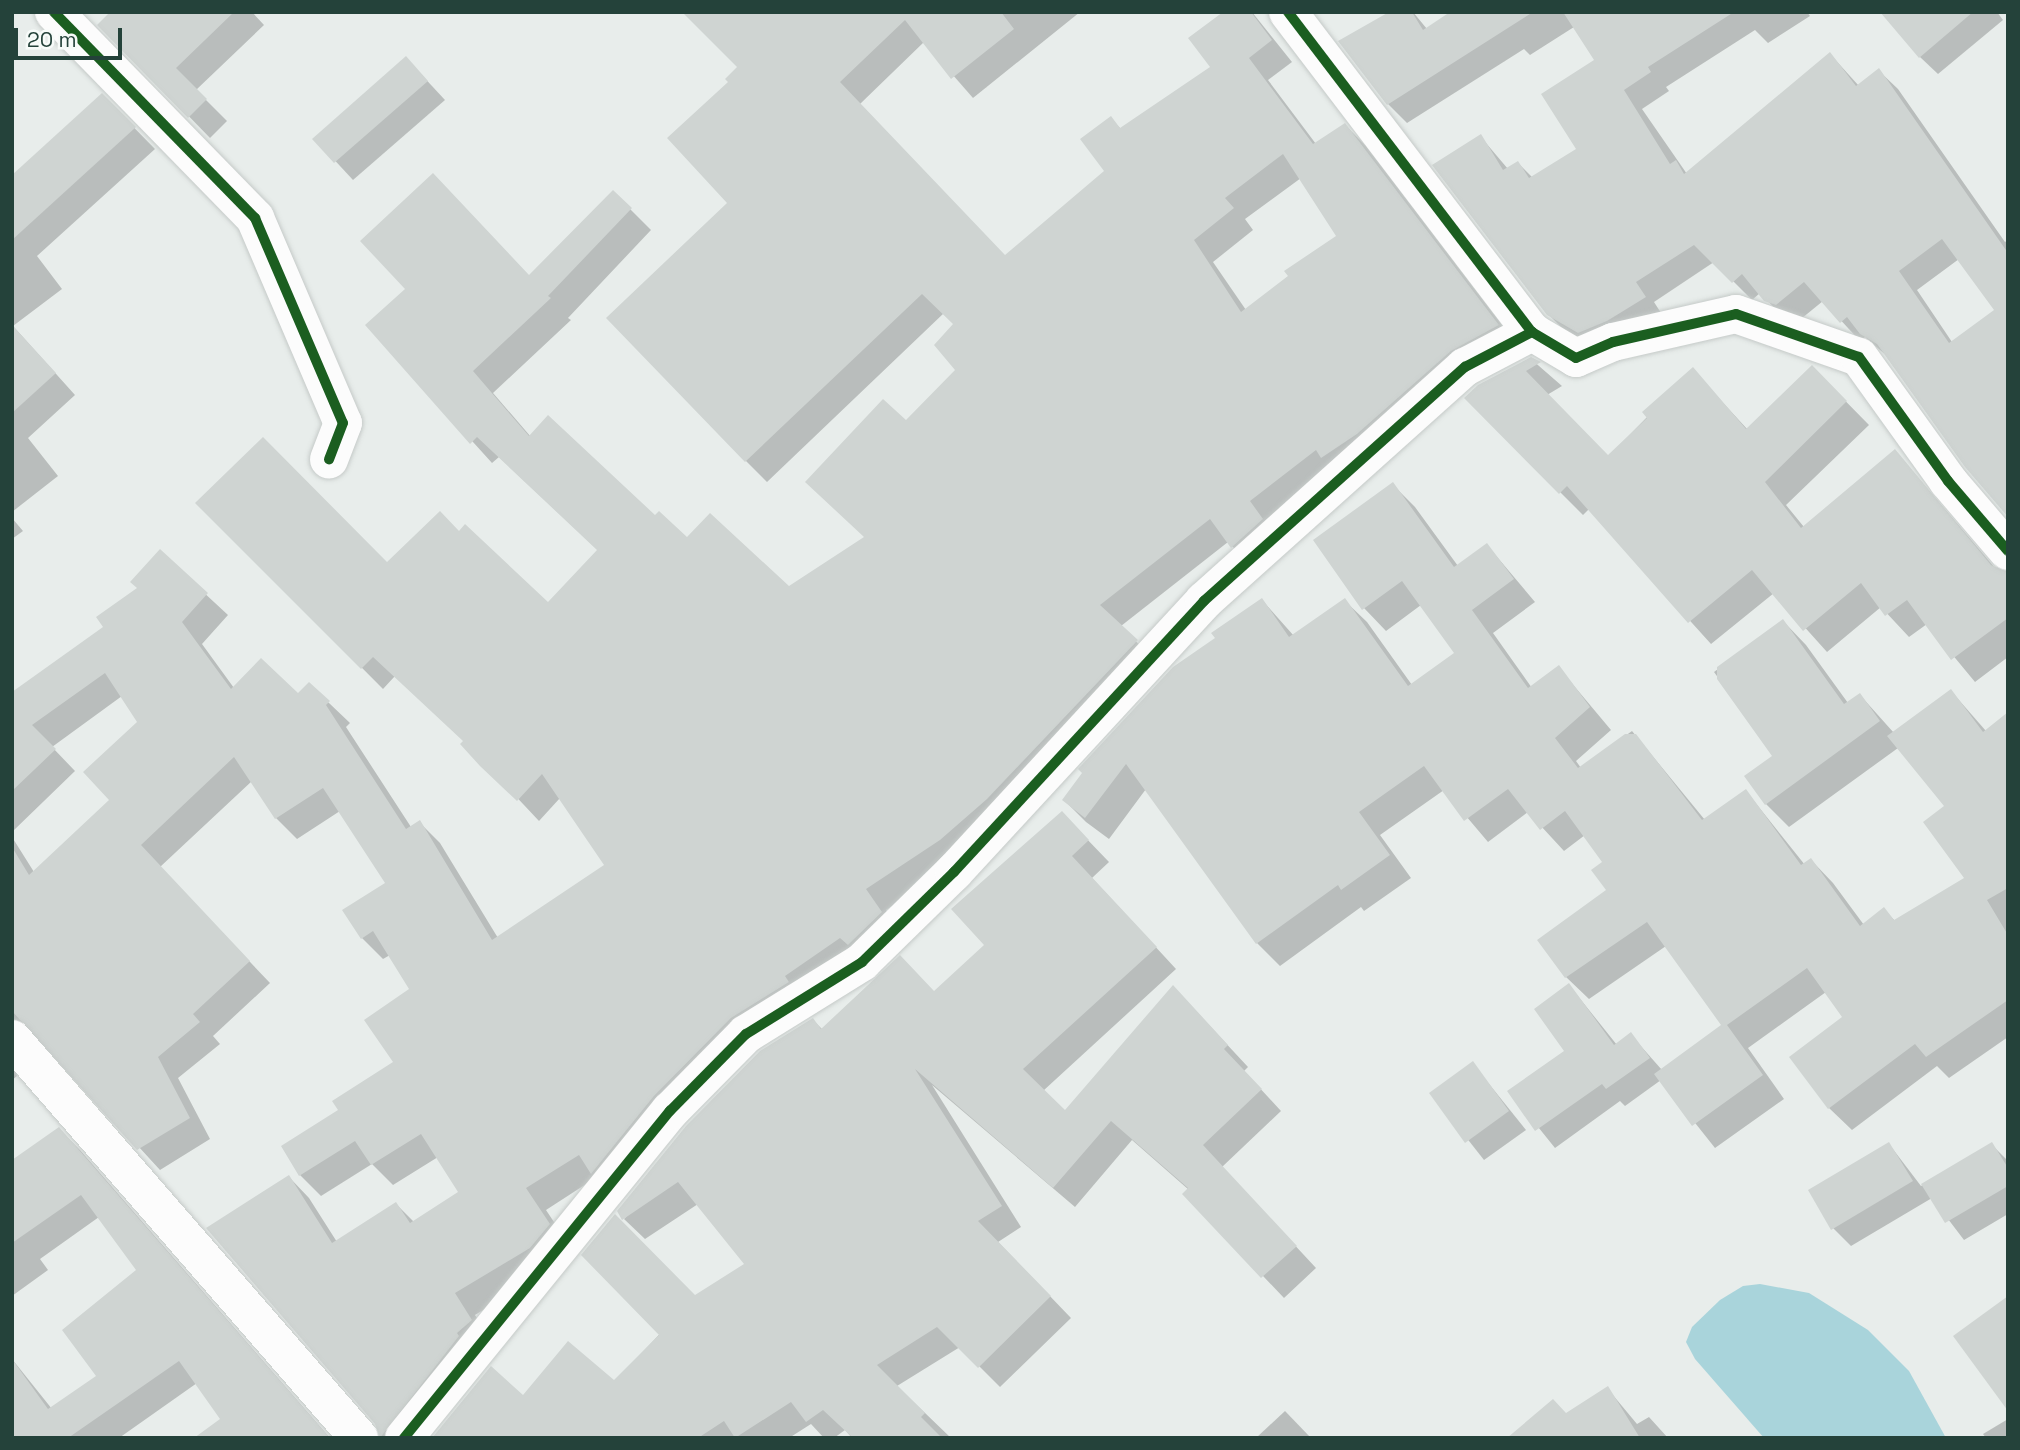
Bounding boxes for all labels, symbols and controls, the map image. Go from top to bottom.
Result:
scale bar [18,14,126,58]
text: 20 m [27,26,77,53]

